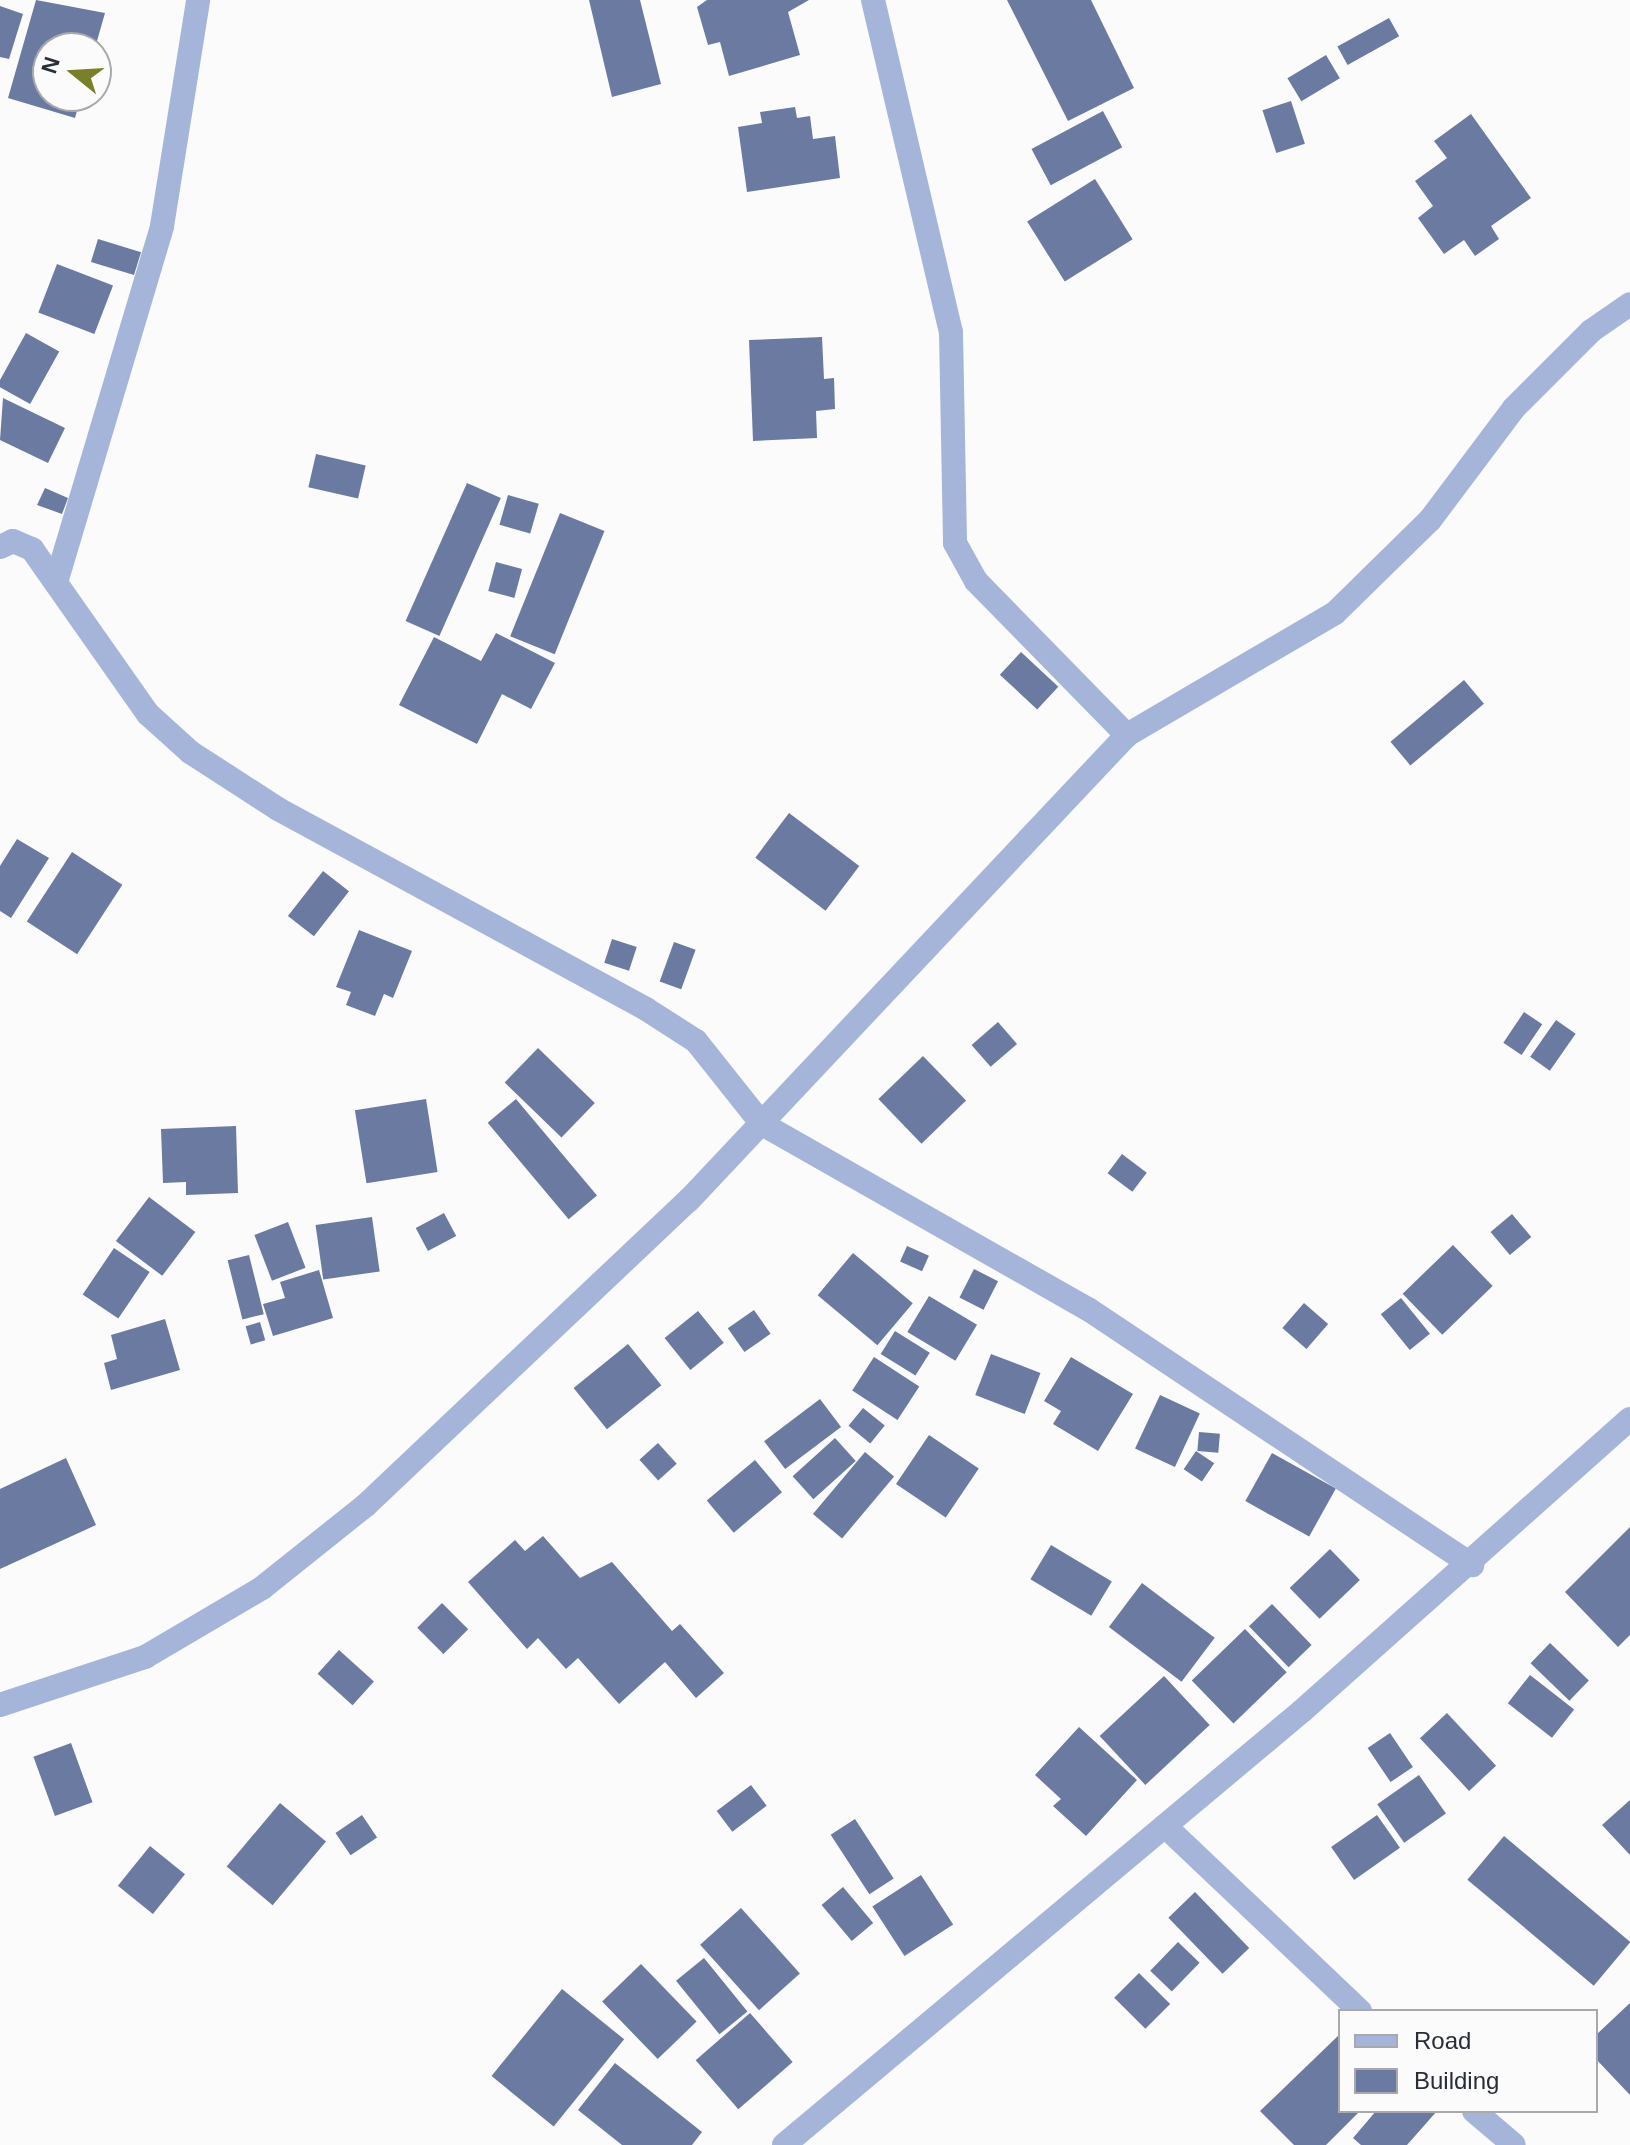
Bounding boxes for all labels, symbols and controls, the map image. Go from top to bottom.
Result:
north arrow [32,32,112,112]
text: N [36,54,65,76]
legend [1338,2009,1598,2113]
text: Road [1414,2027,1471,2054]
text: Building [1414,2067,1499,2094]

